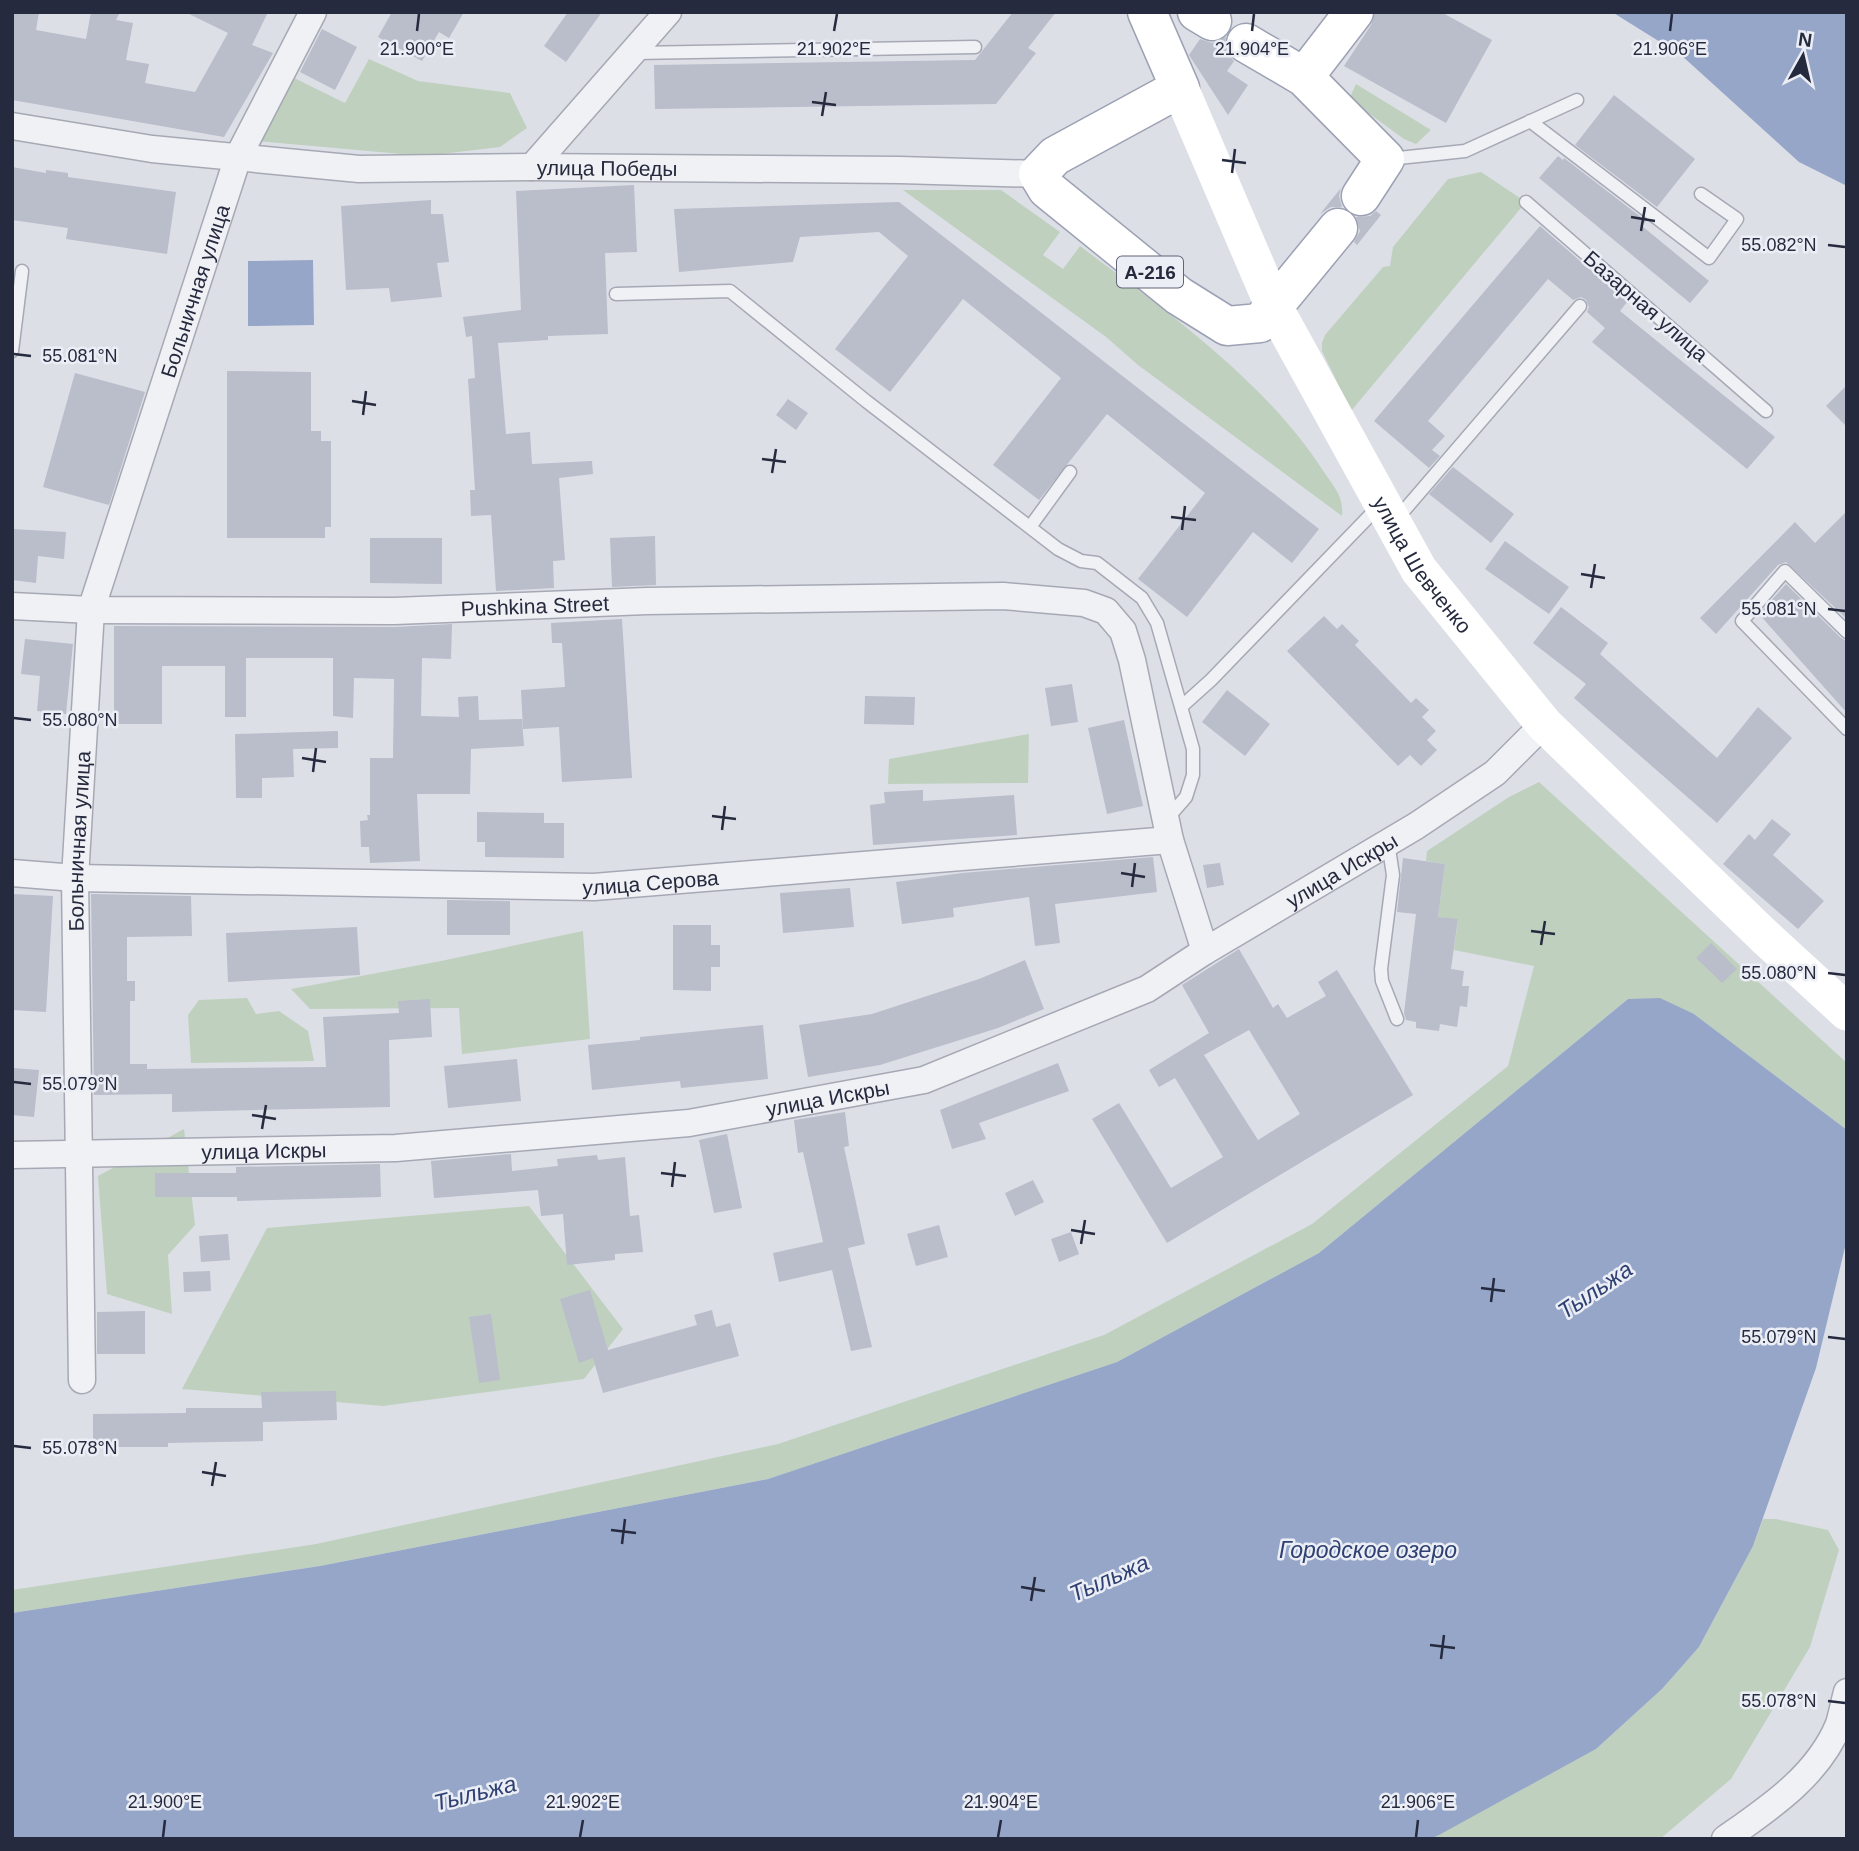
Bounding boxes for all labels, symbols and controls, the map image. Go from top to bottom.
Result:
north arrow [1768,21,1838,91]
text: N [1797,28,1814,51]
text: 21.900°E [380,39,454,59]
text: 21.902°E [797,39,871,59]
text: 21.904°E [1215,39,1289,59]
text: 21.906°E [1633,39,1707,59]
street label: улица Победы [537,156,678,180]
street label: Больничная улица [156,201,233,380]
text: 55.082°N [1741,235,1817,255]
street label: Базарная улица [1579,246,1713,366]
road number: А-216 [1117,256,1183,288]
text: 55.081°N [42,346,118,366]
street label: улица Шевченко [1369,492,1477,637]
street label: Pushkina Street [460,591,610,620]
text: 55.081°N [1741,599,1817,619]
text: 55.080°N [42,710,118,730]
street label: Больничная улица [63,750,94,932]
street label: улица Искры [1282,828,1401,912]
street label: улица Серова [582,865,720,899]
text: 55.080°N [1741,963,1817,983]
text: 55.079°N [42,1074,118,1094]
street label: улица Искры [764,1075,891,1120]
street label: улица Искры [201,1138,327,1163]
water label: Тыльжа [1553,1256,1637,1324]
text: 55.079°N [1741,1327,1817,1347]
text: 55.078°N [42,1438,118,1458]
water label: Городское озеро [1279,1537,1457,1563]
water label: Тыльжа [1065,1549,1153,1607]
text: 55.078°N [1741,1691,1817,1711]
water label: Тыльжа [431,1770,519,1816]
text: 21.900°E [128,1792,202,1812]
text: 21.902°E [546,1792,620,1812]
text: 21.904°E [964,1792,1038,1812]
text: 21.906°E [1381,1792,1455,1812]

